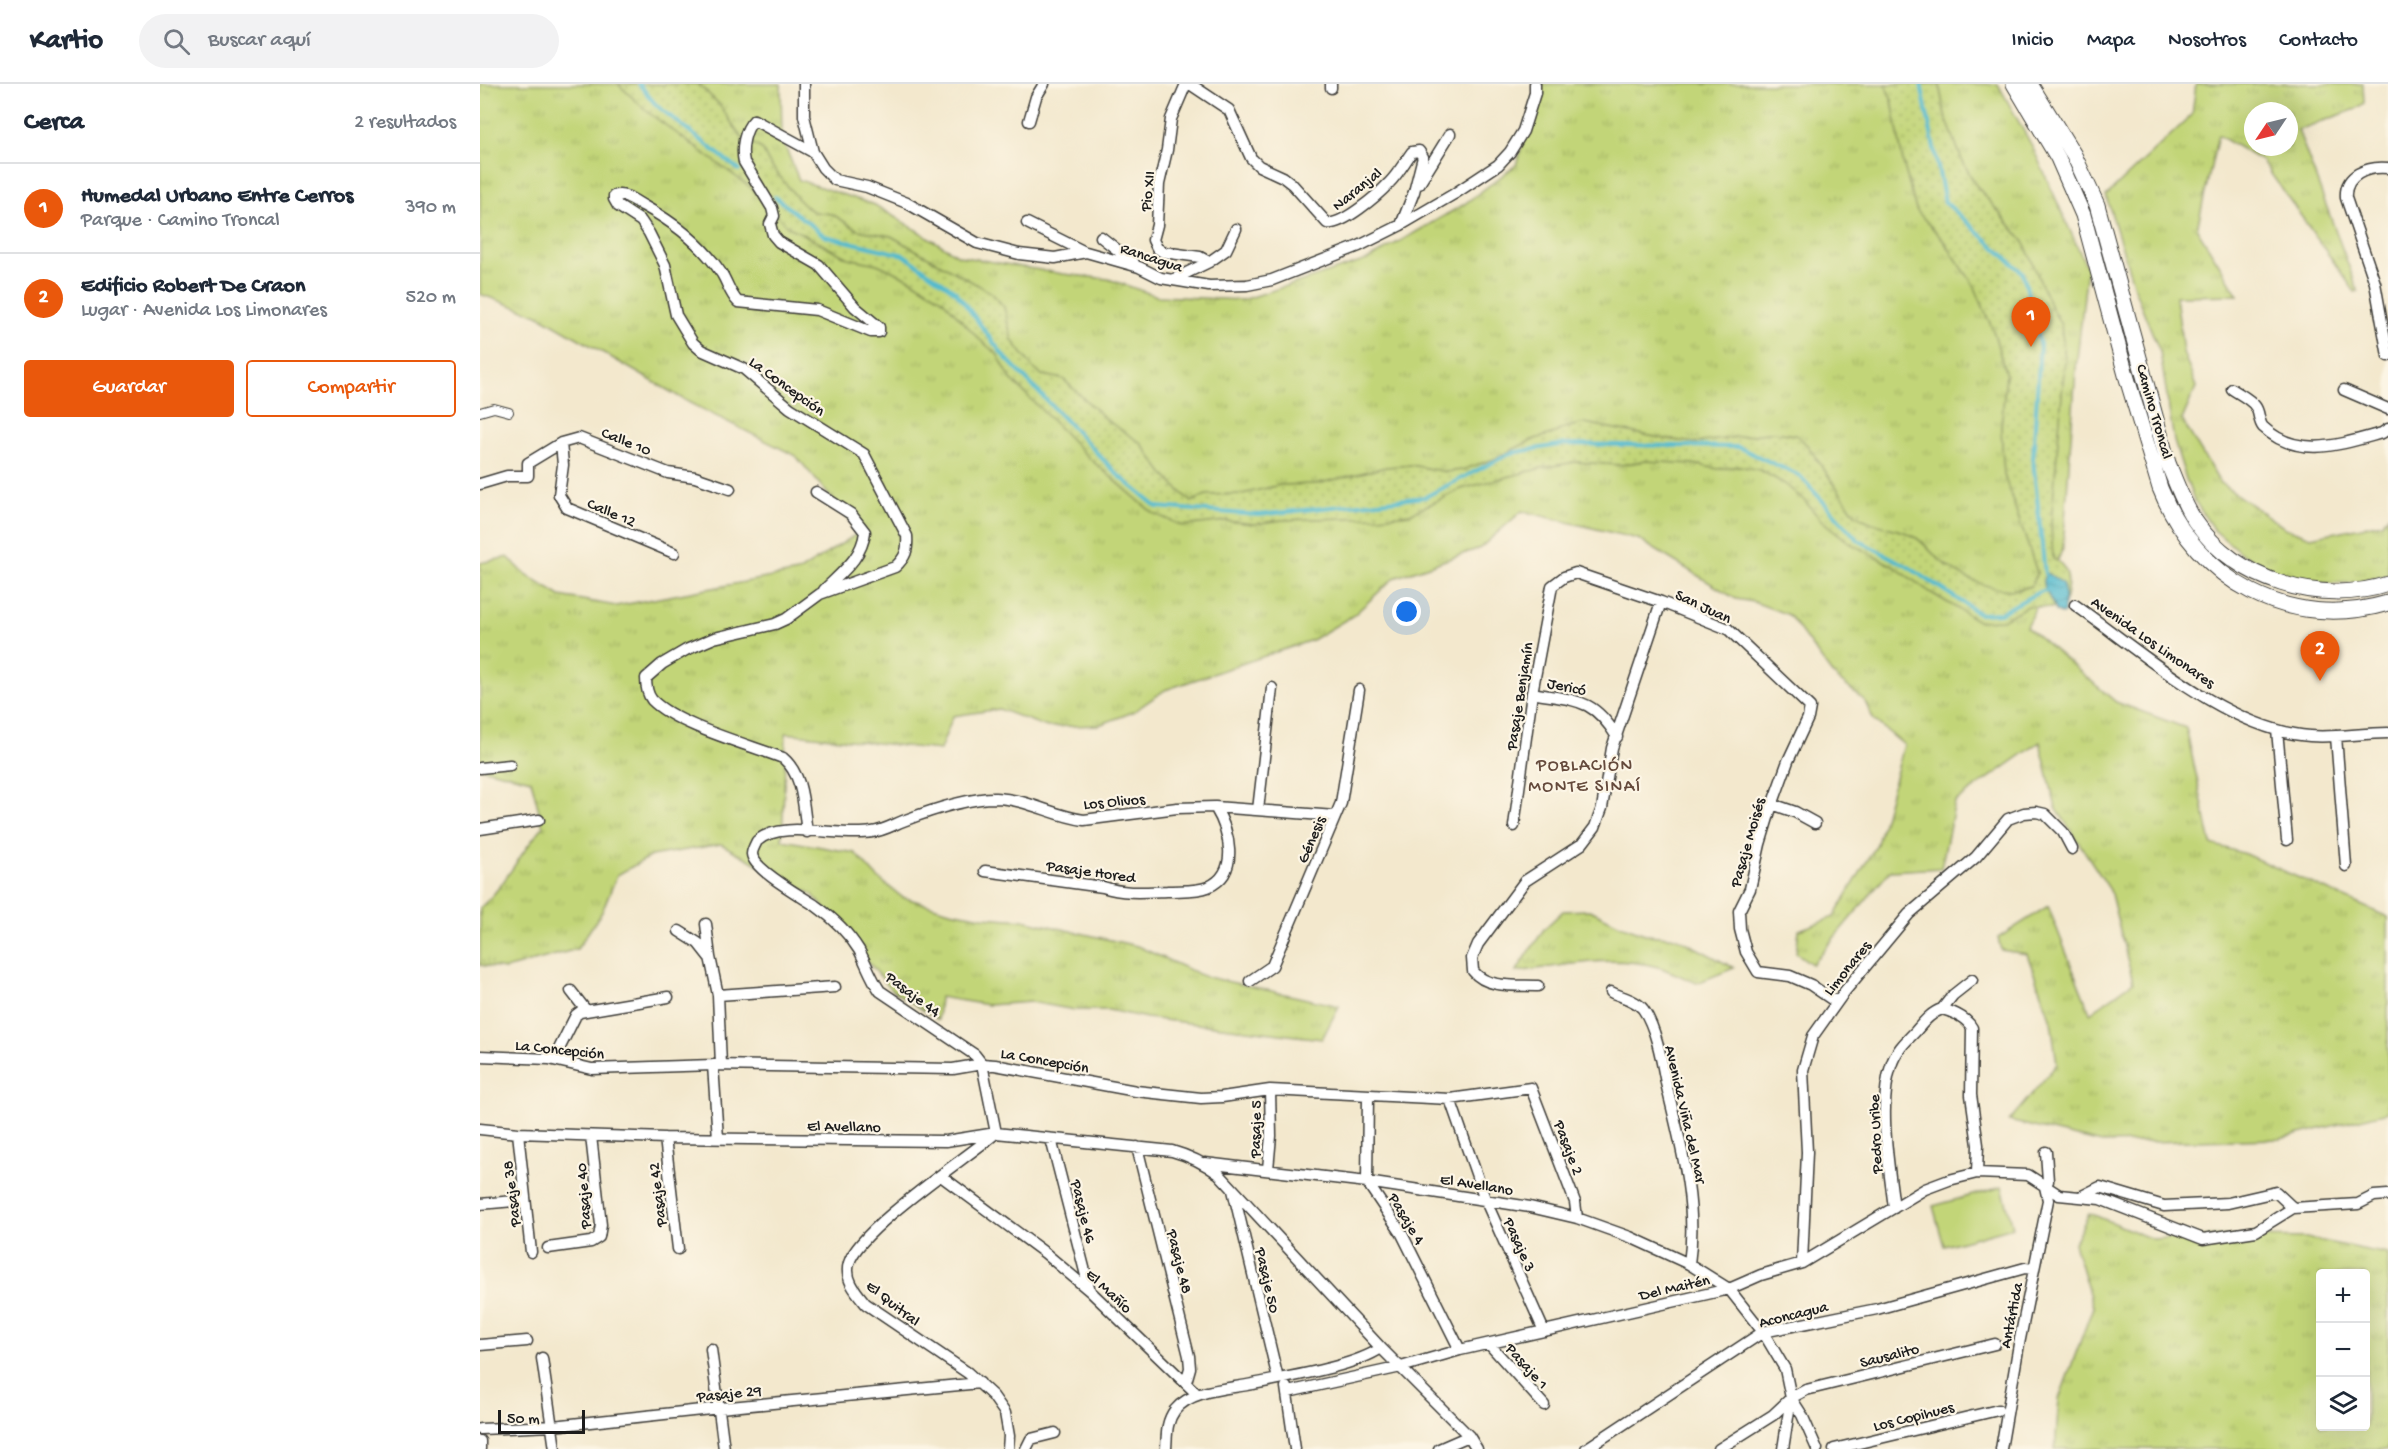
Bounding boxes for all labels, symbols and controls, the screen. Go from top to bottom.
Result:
search box [139,14,559,68]
text: Kartio [30,25,103,58]
icon: search [160,25,193,58]
text: Buscar aquí [208,28,311,54]
text: Inicio [2012,29,2054,54]
text: Mapa [2087,29,2135,54]
text: Nosotros [2168,29,2246,54]
text: Contacto [2279,29,2358,54]
north arrow [2244,102,2298,156]
text: Cerca [24,108,84,139]
text: 2 resultados [354,112,456,135]
street label: Naranjal [1329,165,1387,217]
street label: Pio XII [1138,170,1161,214]
text: Humedal Urbano Entre Cerros [81,184,353,210]
text: 1 [39,197,48,220]
text: 390 m [405,197,456,220]
text: Parque · Camino Troncal [81,210,280,233]
street label: Rancagua [1117,240,1186,279]
text: Edificio Robert De Craon [81,274,305,300]
text: 2 [39,287,48,310]
text: 520 m [405,287,456,310]
pin: 1 [2012,298,2050,347]
text: Lugar · Avenida Los Limonares [81,300,327,323]
street label: La Concepción [744,354,828,422]
button: Guardar [24,360,234,417]
button: Compartir [246,360,456,417]
street label: Camino Troncal [2130,362,2175,462]
street label: Calle 10 [598,425,653,462]
street label: Calle 12 [583,496,638,533]
street label: San Juan [1671,587,1734,630]
street label: Avenida Los Limonares [2086,594,2219,694]
your location [1392,597,1421,626]
pin: 2 [2300,632,2340,681]
street label: Pasaje Benjamín [1503,641,1539,753]
street label: Jericó [1545,675,1588,702]
district label: POBLACIÓN MONTE SINAÍ [1528,756,1642,798]
street label: Los Olivos [1083,791,1147,816]
street label: Pasaje Moisés [1727,795,1771,891]
street label: Génesis [1295,813,1332,867]
street label: Pasaje Hored [1044,858,1138,889]
street label: Limonares [1821,937,1877,1001]
street label: Pasaje 44 [880,968,944,1023]
street label: La Concepción [514,1037,606,1066]
street label: Avenida Viña del Mar [1658,1044,1709,1187]
street label: La Concepción [999,1045,1090,1080]
street label: Pedro Uribe [1867,1093,1888,1175]
street label: Pasaje 5 [1247,1100,1268,1159]
street label: Pasaje 2 [1547,1117,1586,1178]
street label: El Avellano [807,1118,881,1139]
street label: Pasaje 38 [500,1159,527,1229]
street label: Pasaje 42 [646,1161,673,1229]
street label: Pasaje 40 [574,1162,597,1230]
street label: El Avellano [1438,1171,1514,1202]
street label: Pasaje 46 [1064,1177,1099,1246]
street label: Pasaje 4 [1382,1190,1428,1249]
street label: Pasaje 3 [1497,1214,1538,1276]
street label: Pasaje 48 [1160,1227,1195,1296]
street label: Pasaje 50 [1249,1245,1282,1315]
street label: El Mañío [1080,1266,1135,1319]
map controls [2316,1269,2370,1431]
button: + [2316,1269,2370,1323]
street label: Del Maitén [1637,1272,1712,1307]
street label: El Quitral [861,1278,923,1332]
street label: Antártida [1998,1280,2029,1350]
street label: Aconcagua [1757,1298,1831,1334]
button: − [2316,1323,2370,1377]
street label: Pasaje 1 [1499,1340,1551,1394]
street label: Sausalito [1858,1341,1921,1374]
button: layers [2316,1377,2370,1431]
street label: Pasaje 29 [695,1383,763,1408]
street label: Los Copihues [1872,1399,1957,1438]
scale bar [498,1407,585,1434]
text: 50 m [507,1411,540,1430]

